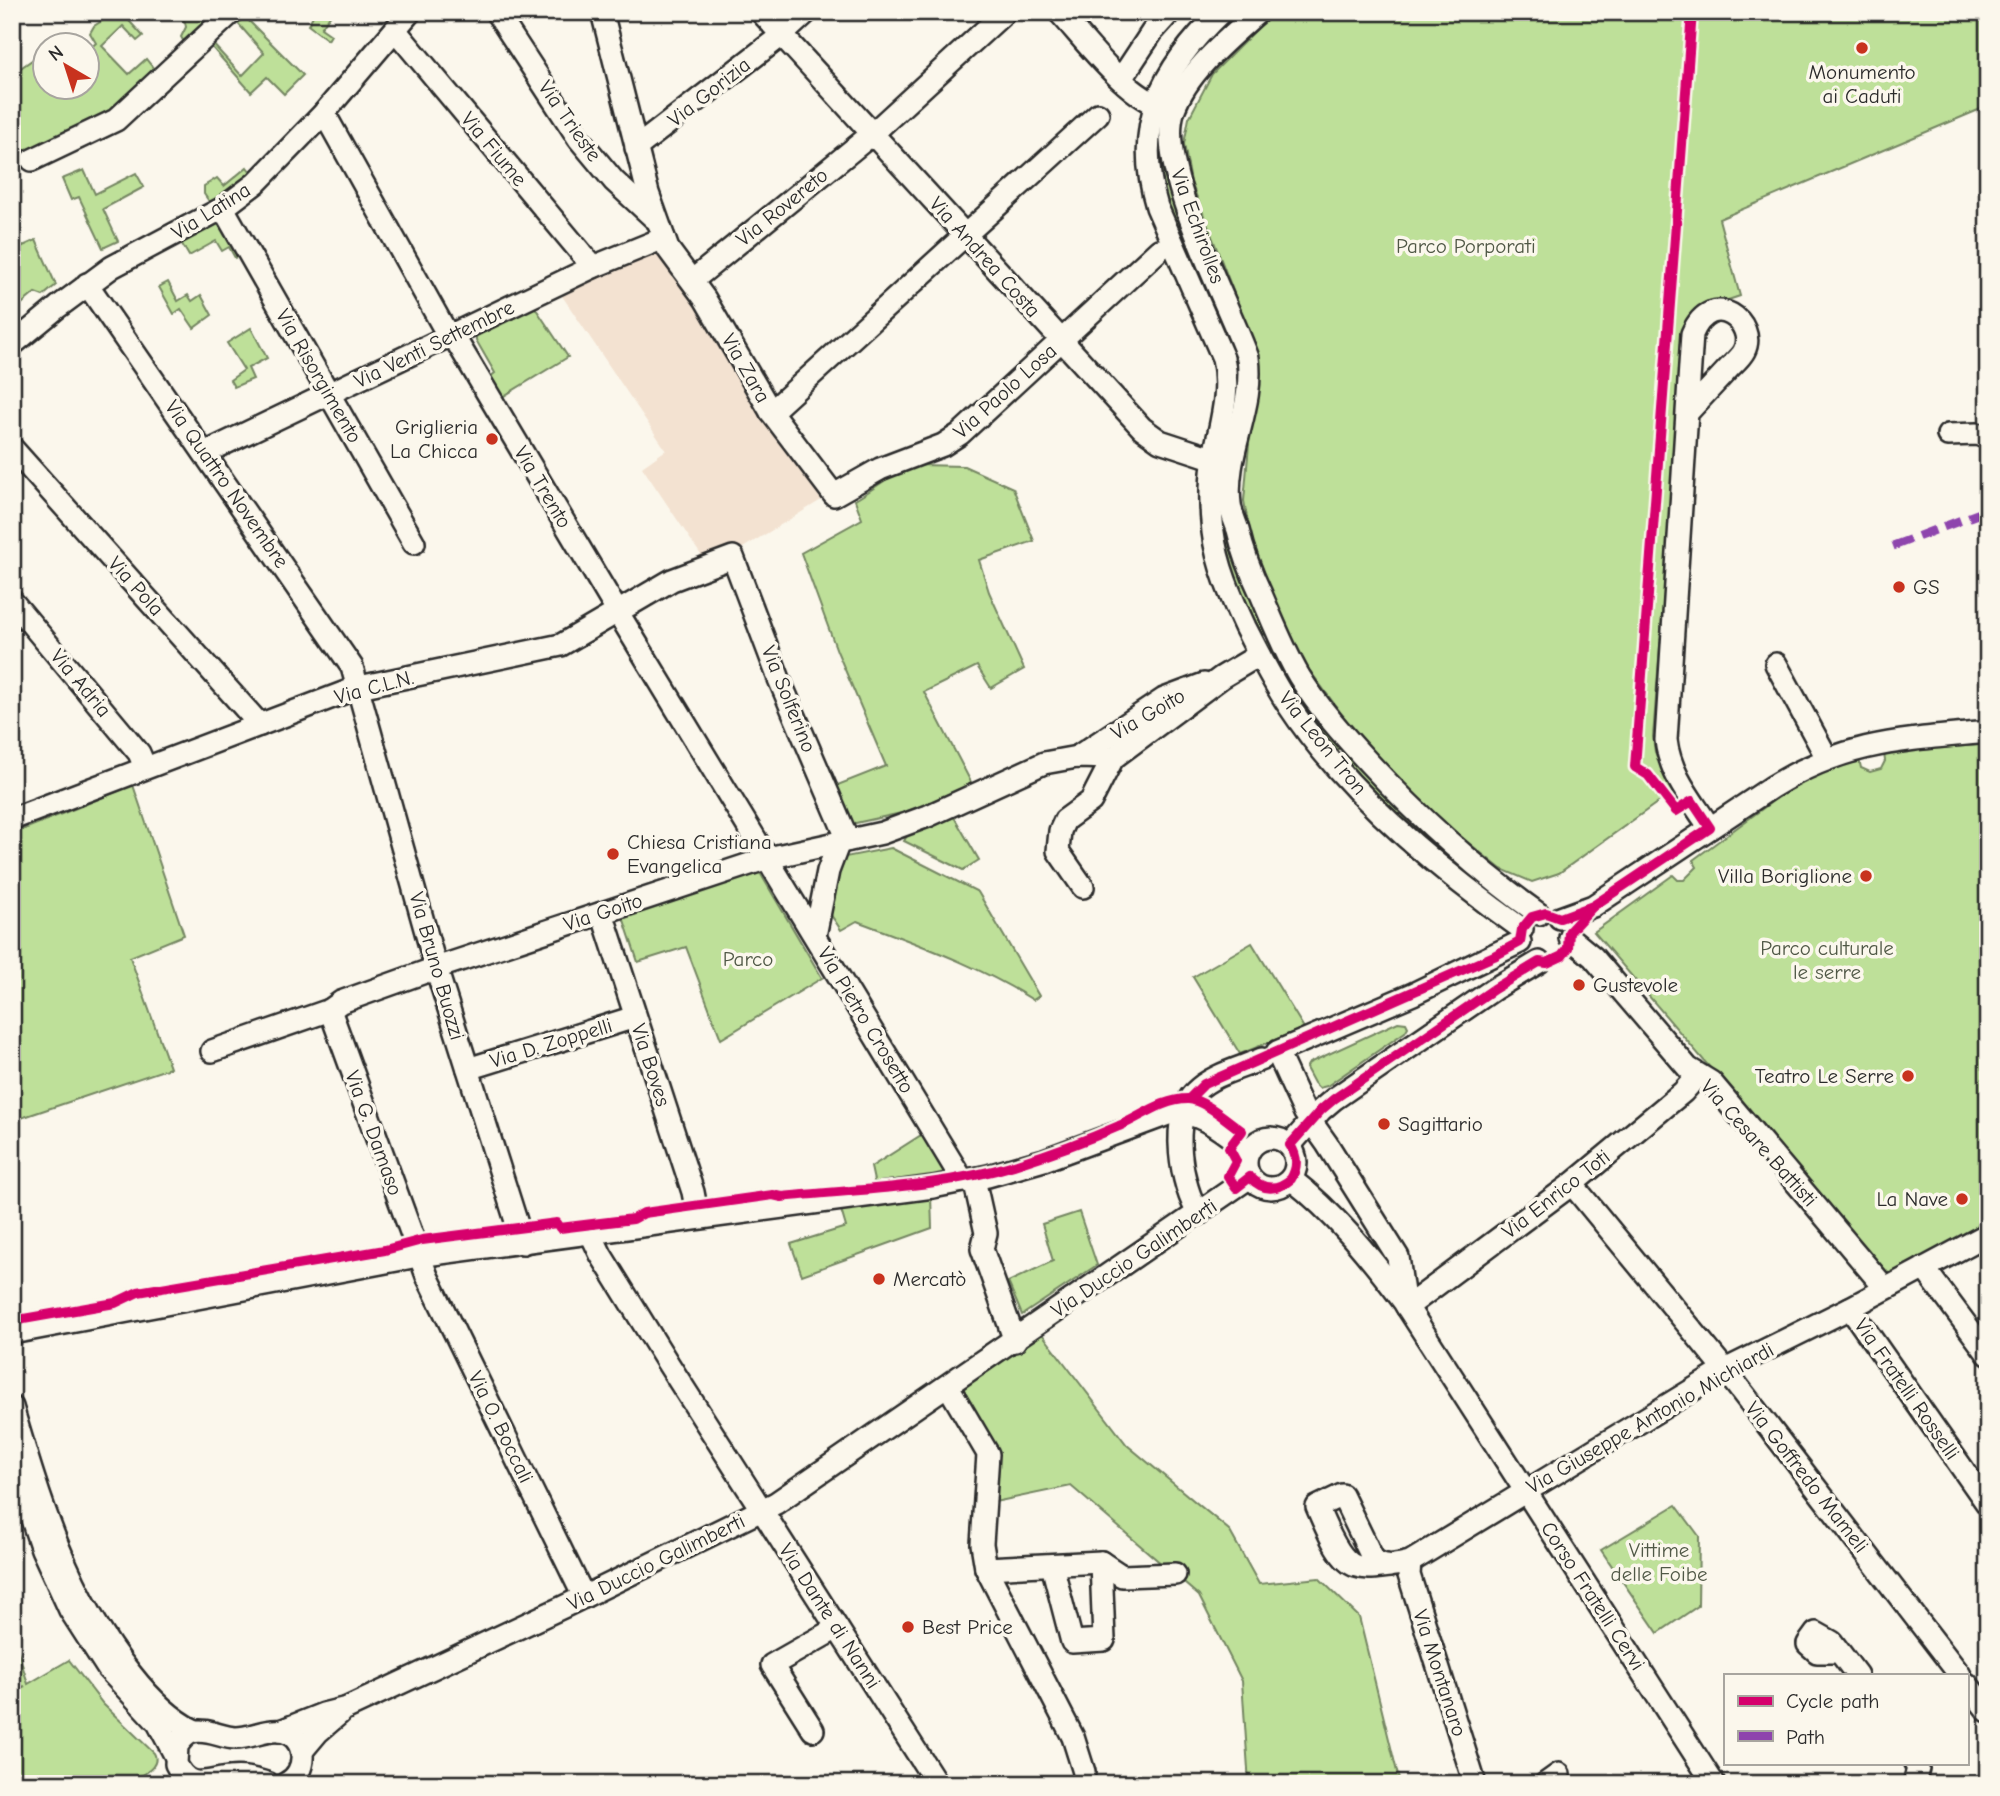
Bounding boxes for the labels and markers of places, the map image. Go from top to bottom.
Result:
marker: Monumento ai Caduti [1854,40,1870,56]
place label: Monumento ai Caduti [1808,60,1916,108]
place label: Griglieria La Chicca [390,415,478,463]
marker: Griglieria La Chicca [484,431,500,447]
place label: GS [1913,575,1940,599]
marker: GS [1891,579,1907,595]
place label: Chiesa Cristiana Evangelica [627,830,772,878]
marker: Chiesa Cristiana Evangelica [605,846,621,862]
place label: Villa Boriglione [1718,864,1852,888]
marker: Villa Boriglione [1858,868,1874,884]
place label: Gustevole [1593,973,1678,997]
marker: Gustevole [1571,977,1587,993]
place label: Teatro Le Serre [1755,1064,1894,1088]
marker: Teatro Le Serre [1900,1068,1916,1084]
place label: Sagittario [1398,1112,1483,1136]
marker: Sagittario [1376,1116,1392,1132]
place label: La Nave [1876,1187,1948,1211]
marker: La Nave [1954,1191,1970,1207]
place label: Mercatò [893,1267,966,1291]
marker: Mercatò [871,1271,887,1287]
place label: Best Price [922,1615,1013,1639]
marker: Best Price [900,1619,916,1635]

